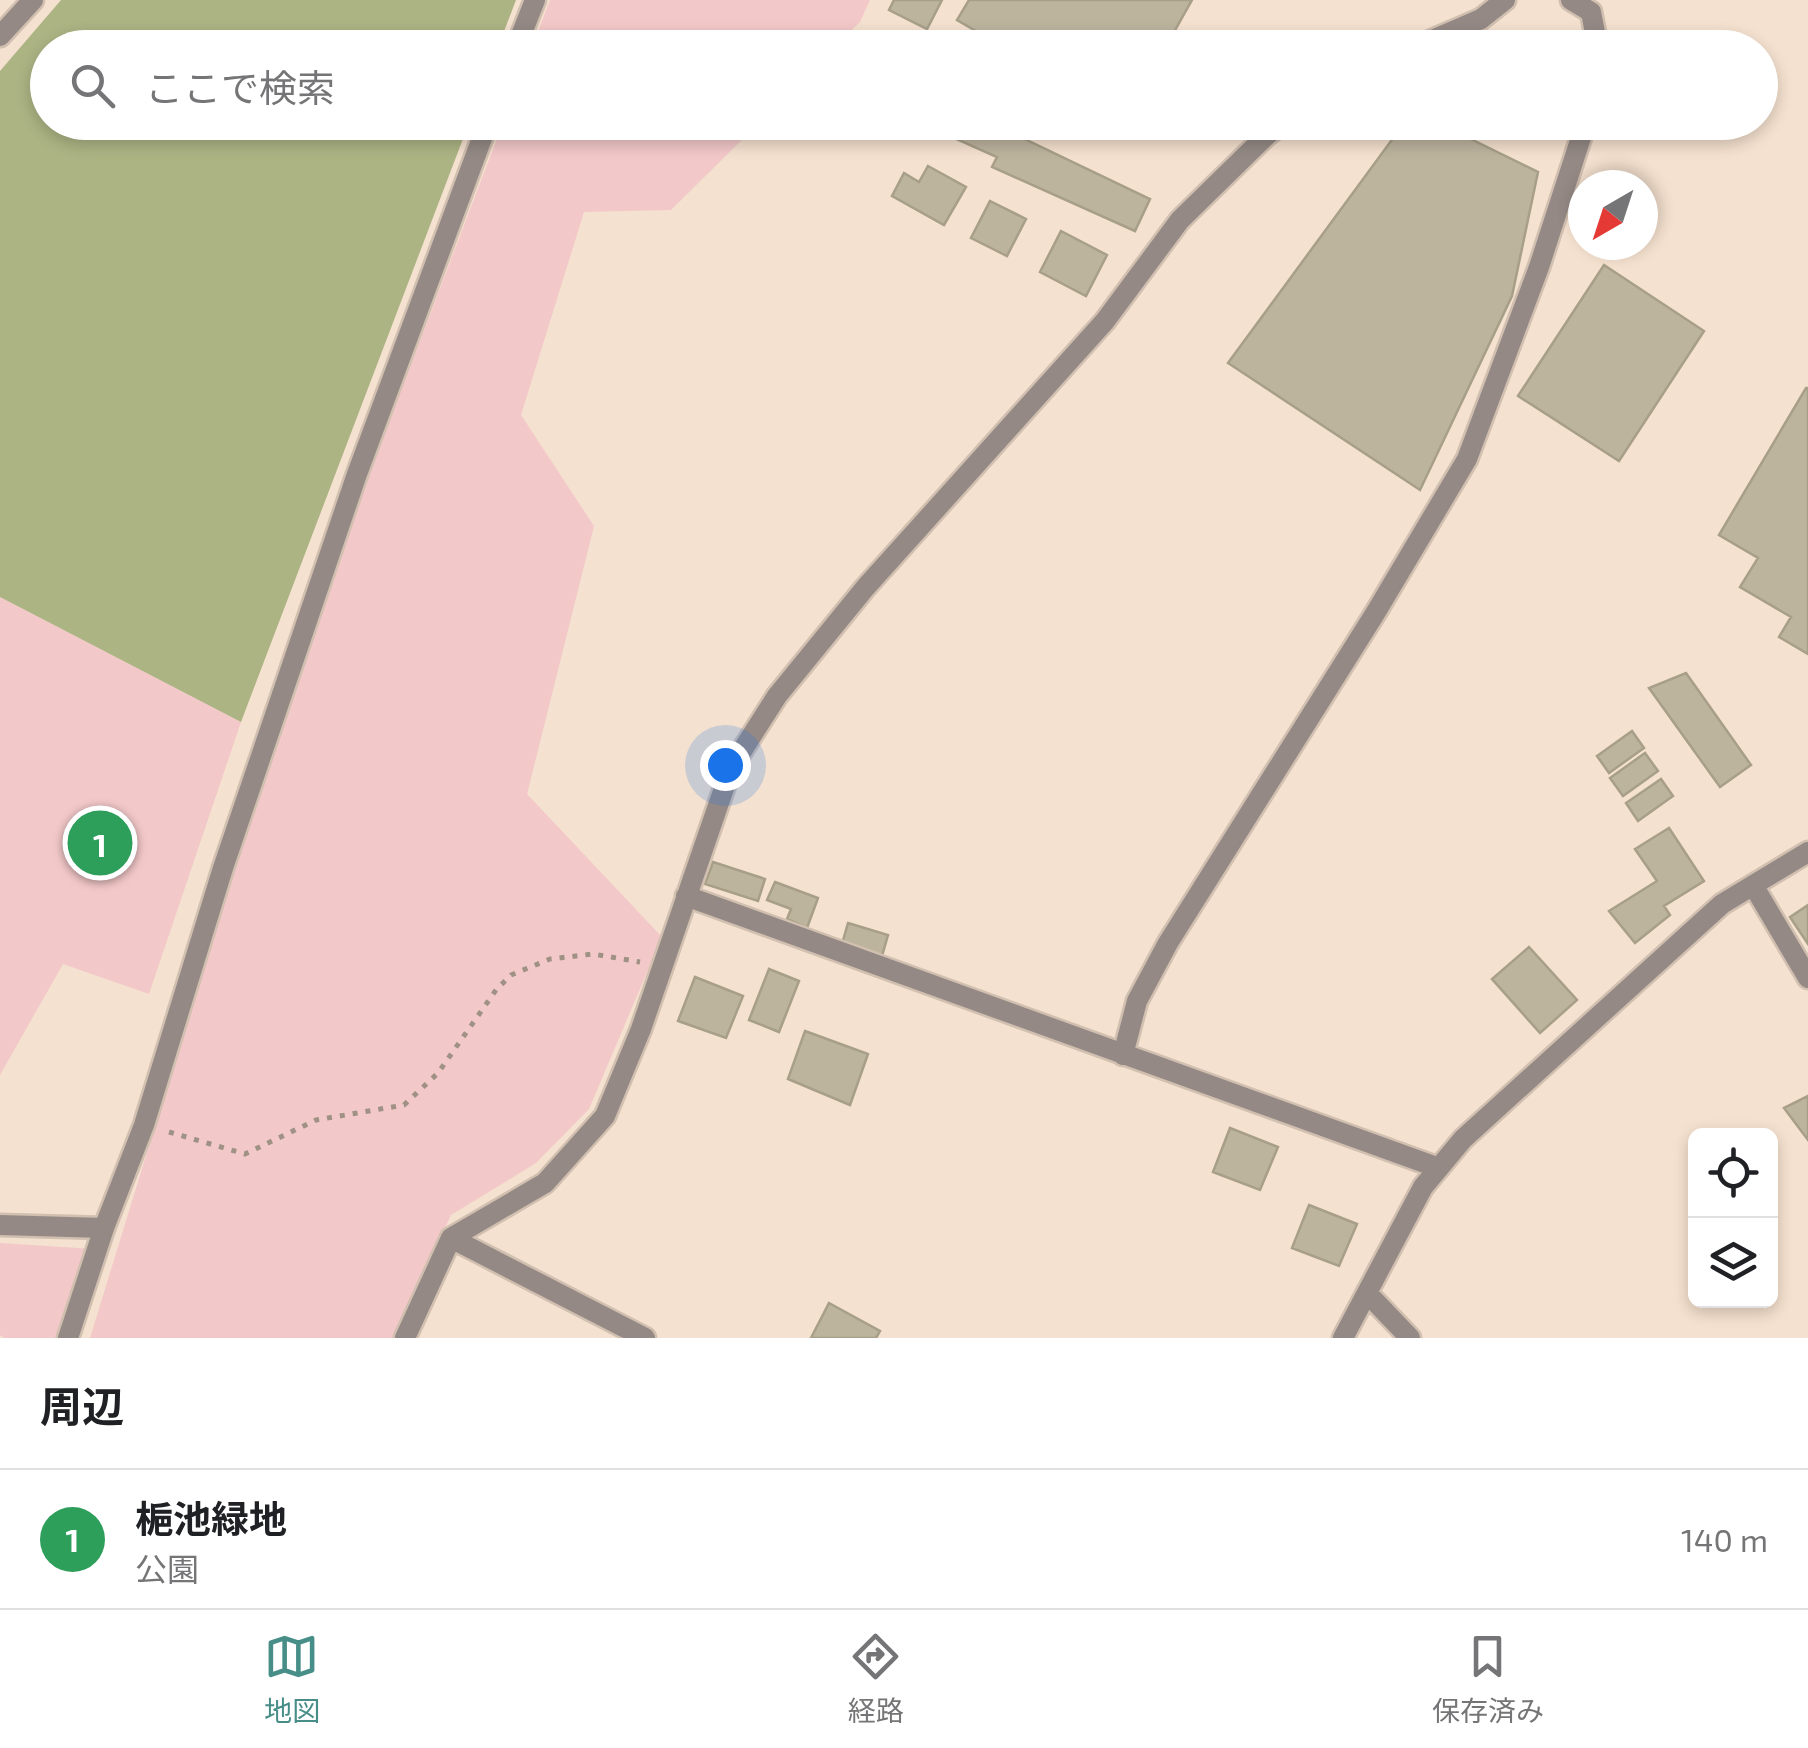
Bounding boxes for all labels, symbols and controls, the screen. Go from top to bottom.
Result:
search box [30,30,1778,140]
icon: search [65,58,120,113]
text: ここで検索 [145,64,335,110]
north arrow [1568,170,1658,260]
your location [700,740,751,791]
pin: 1 [68,806,132,880]
map controls [1688,1128,1778,1308]
button: locate [1688,1128,1778,1218]
button: layers [1688,1218,1778,1308]
text: 周辺 [40,1380,124,1430]
text: 梔池緑地 [135,1495,287,1541]
text: 1 [66,1520,79,1558]
text: 140 m [1681,1520,1768,1558]
text: 公園 [135,1549,199,1587]
tab: 地図 [264,1629,320,1729]
tab: 経路 [848,1629,904,1729]
tab: 保存済み [1432,1629,1544,1729]

